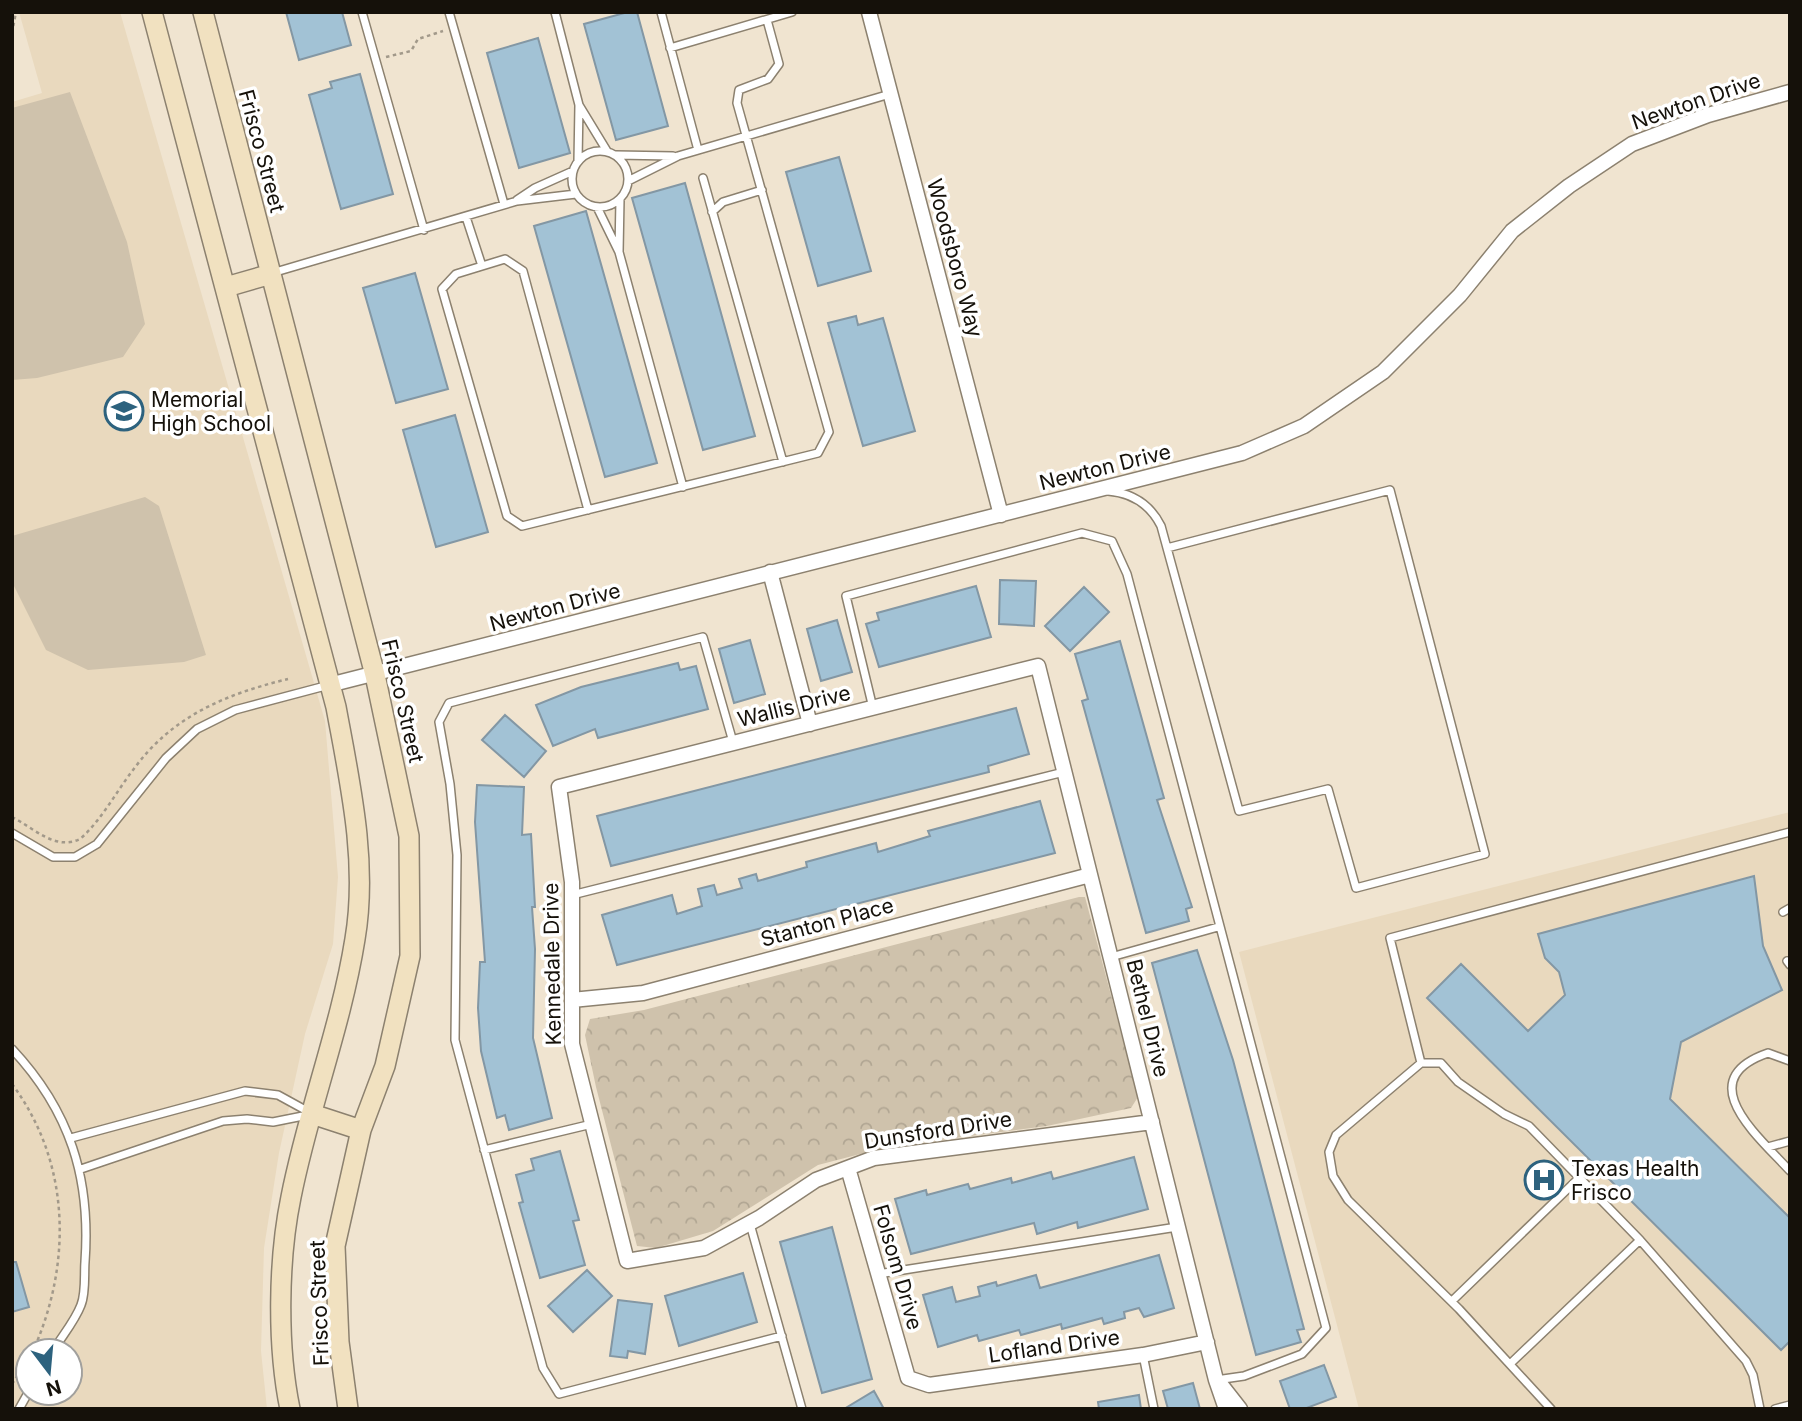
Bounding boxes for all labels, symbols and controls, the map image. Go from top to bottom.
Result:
street label: Newton Drive [1628,67,1764,135]
street label: Frisco Street [234,87,290,215]
street label: Woodsboro Way [922,176,988,340]
place label: Memorial High School [151,387,271,436]
school or university icon: Memorial High School [103,390,145,432]
street label: Newton Drive [1037,439,1173,495]
street label: Newton Drive [487,578,623,636]
street label: Frisco Street [377,637,429,765]
street label: Wallis Drive [735,680,853,732]
street label: Kennedale Drive [538,883,566,1045]
street label: Stanton Place [758,892,896,952]
street label: Bethel Drive [1121,956,1175,1080]
street label: Dunsford Drive [862,1106,1014,1154]
place label: Texas Health Frisco [1571,1156,1699,1205]
hospital icon: Texas Health Frisco [1523,1159,1565,1201]
street label: Folsom Drive [868,1201,928,1333]
street label: Frisco Street [304,1240,334,1366]
street label: Lofland Drive [987,1324,1121,1368]
north arrow [14,1337,84,1407]
text: N [43,1375,64,1401]

